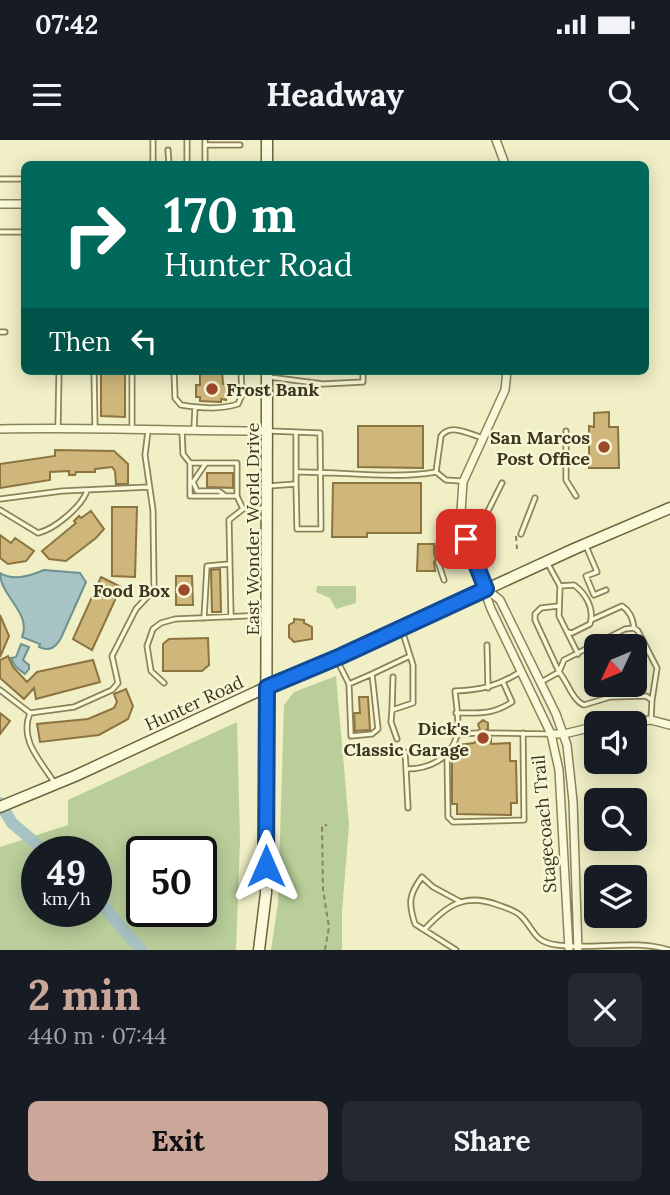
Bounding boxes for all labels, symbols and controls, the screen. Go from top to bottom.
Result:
text: 07:42 [35,8,98,41]
text: Headway [266,74,404,115]
icon: menu [28,76,66,114]
icon: search [604,76,642,114]
text: 170 m [164,183,296,245]
icon: right [49,189,140,280]
text: Hunter Road [164,244,353,285]
icon: left [125,322,163,360]
text: Then [49,325,111,358]
place label: Frost Bank [226,378,319,401]
marker: Frost Bank [204,381,220,397]
street label: East Wonder World Drive [241,422,264,636]
place label: San Marcos Post Office [490,426,590,470]
marker: San Marcos Post Office [596,439,612,455]
pin [436,509,496,569]
icon: arrive [447,520,485,558]
place label: Food Box [93,579,170,602]
marker: Food Box [176,582,192,598]
north arrow [584,634,648,696]
map controls [584,634,647,928]
street label: Hunter Road [141,670,247,736]
button: sound [584,711,647,774]
place label: Dick's Classic Garage [344,717,469,761]
marker: Dick's Classic Garage [475,730,491,746]
street label: Stagecoach Trail [527,754,561,894]
button: search [584,788,647,851]
position arrow [229,829,303,903]
speed limit sign: 50 [126,836,217,927]
text: 49 [47,850,86,895]
button: layers [584,865,647,928]
text: km/h [42,887,91,910]
text: 2 min [28,968,141,1022]
button: close [568,973,642,1047]
text: 440 m · 07:44 [28,1021,167,1050]
button: Exit [28,1101,328,1181]
button: Share [342,1101,642,1181]

